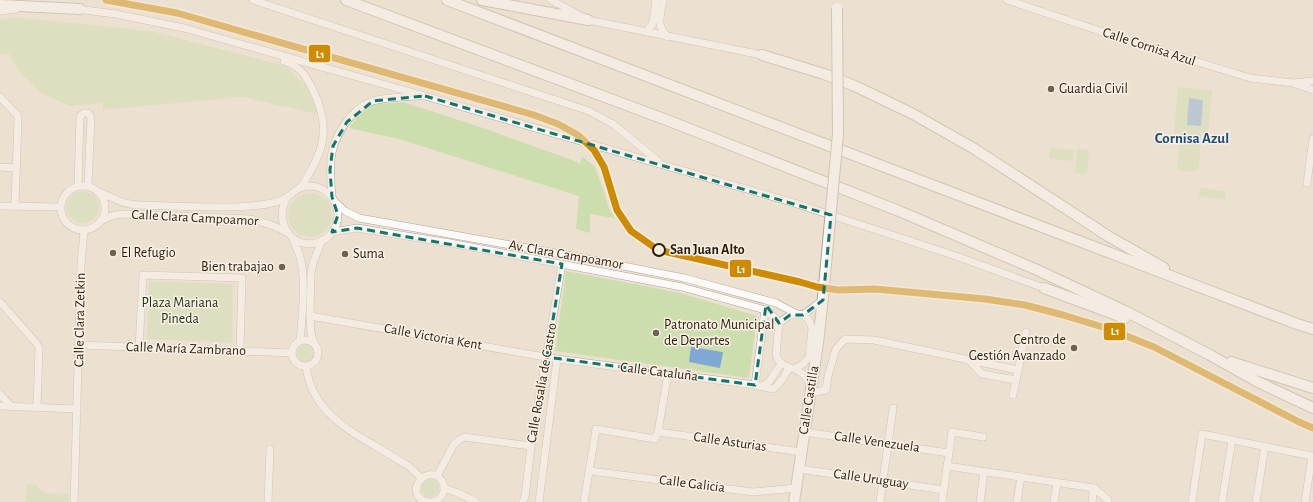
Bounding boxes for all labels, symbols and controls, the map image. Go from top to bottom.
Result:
street label: Calle Cornisa Azul [1101,25,1197,69]
line badge: L1 [308,44,331,63]
text: L1 [316,49,324,60]
place label: Guardia Civil [1059,82,1128,96]
marker: Guardia Civil [1046,84,1056,94]
district label: Cornisa Azul [1155,131,1229,146]
street label: Calle Clara Campoamor [131,208,259,228]
street label: Av. Clara Campoamor [508,238,625,272]
marker: San Juan Alto [652,243,666,257]
place label: San Juan Alto [670,243,745,257]
place label: El Refugio [121,246,176,260]
place label: Suma [353,247,385,261]
marker: El Refugio [108,248,118,258]
marker: Suma [340,249,350,259]
line badge: L1 [729,259,752,278]
place label: Bien trabajao [201,260,274,274]
marker: Bien trabajao [277,262,287,272]
text: L1 [737,264,745,275]
street label: Calle Clara Zetkin [72,273,88,367]
park label: Plaza Mariana Pineda [142,296,219,326]
place label: Patronato Municipal de Deportes [664,318,774,348]
street label: Calle Victoria Kent [383,321,484,353]
street label: Calle Rosalía de Castro [525,322,559,444]
line badge: L1 [1103,322,1126,341]
text: L1 [1111,326,1119,337]
marker: Patronato Municipal de Deportes [651,328,661,338]
place label: Centro de Gestión Avanzado [969,333,1066,363]
street label: Calle María Zambrano [126,340,246,358]
marker: Centro de Gestión Avanzado [1069,343,1079,353]
street label: Calle Cataluña [619,360,699,384]
street label: Calle Castilla [797,364,821,435]
street label: Calle Venezuela [833,429,921,455]
street label: Calle Asturias [693,430,767,454]
street label: Calle Uruguay [832,467,910,491]
street label: Calle Galicia [658,473,726,495]

